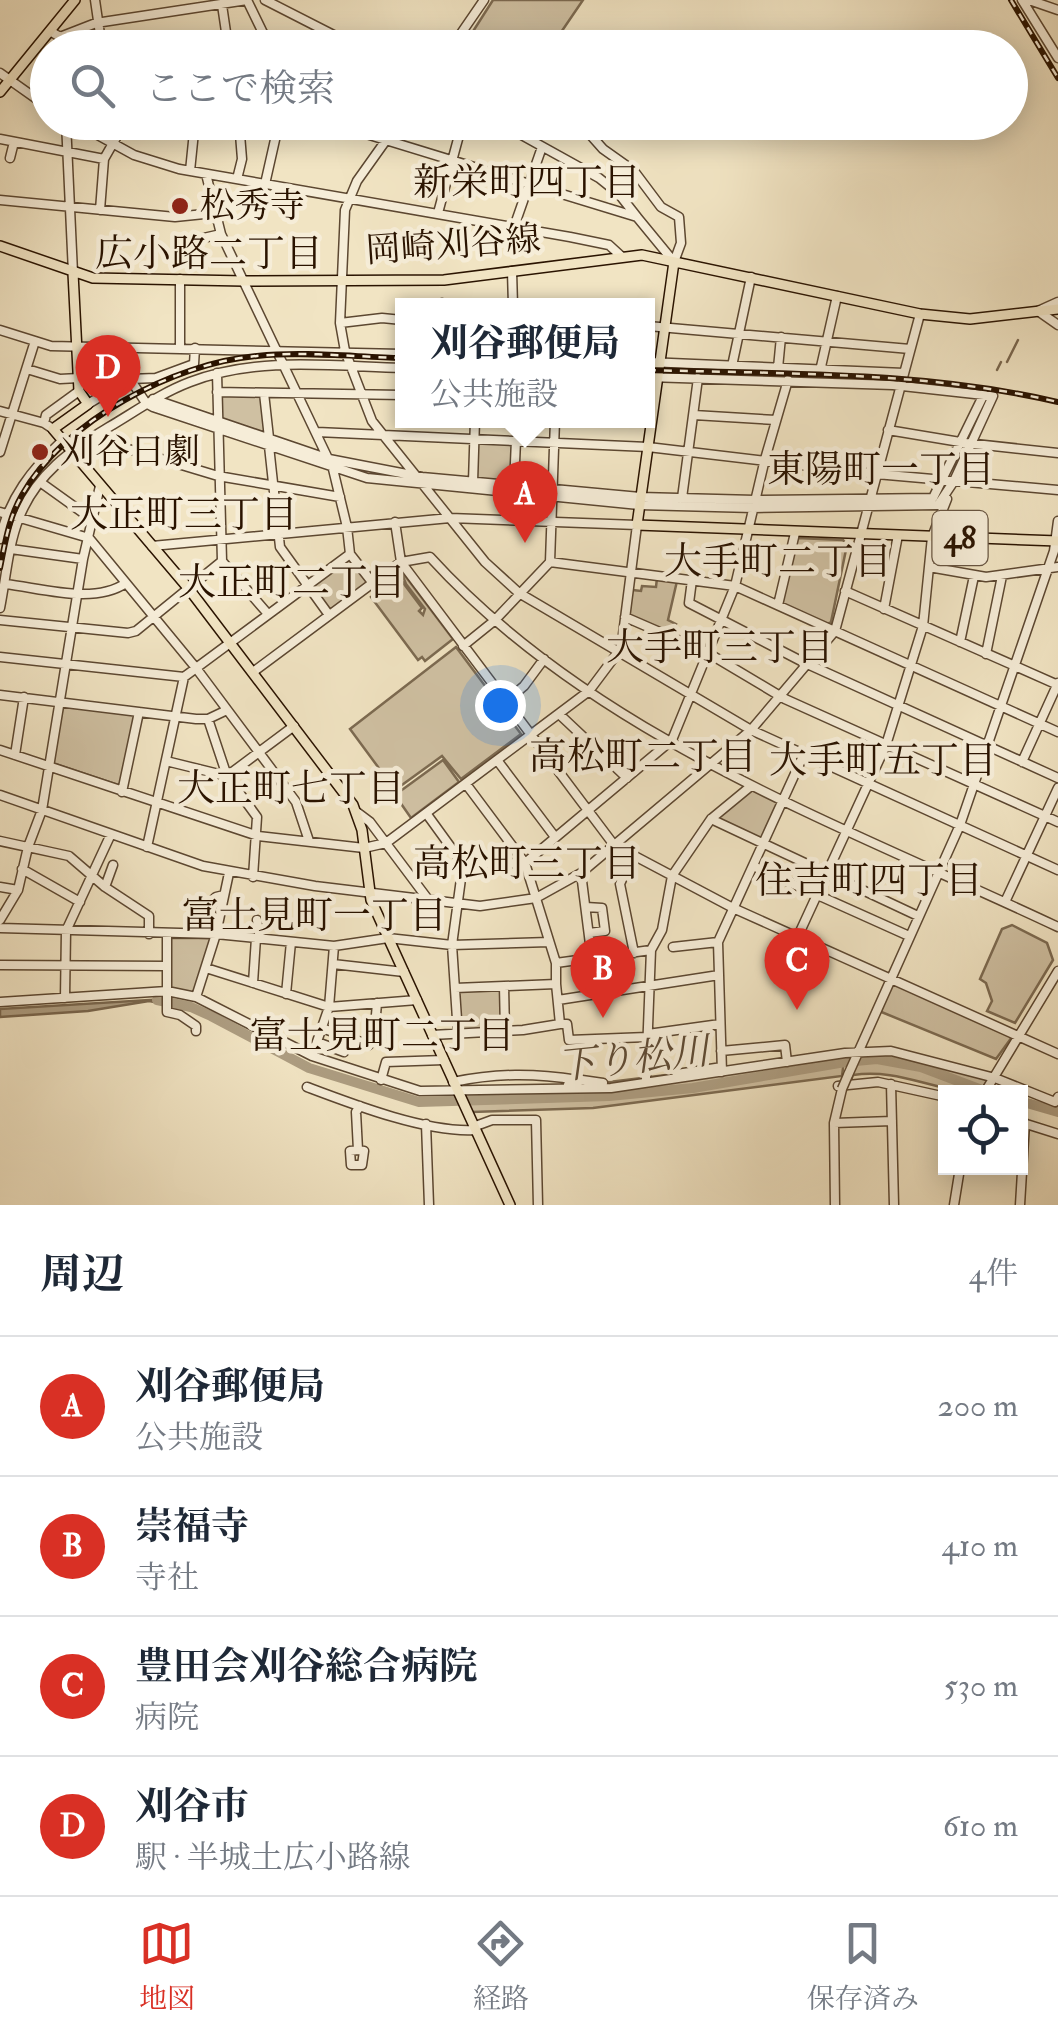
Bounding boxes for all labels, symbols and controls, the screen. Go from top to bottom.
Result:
search box [30,30,1028,140]
icon: search [65,58,120,113]
text: ここで検索 [145,65,335,113]
district label: 新栄町四丁目 [413,159,641,207]
place label: 松秀寺 [200,184,305,228]
marker: 松秀寺 [169,195,191,217]
street label: 岡崎刈谷線 [364,217,542,273]
district label: 広小路二丁目 [95,230,323,278]
popup [395,298,655,428]
text: 刈谷郵便局 [430,320,620,368]
pin: D [76,334,140,417]
text: 公共施設 [430,375,558,415]
place label: 刈谷日劇 [60,430,200,474]
marker: 刈谷日劇 [29,441,51,463]
district label: 東陽町一丁目 [767,446,995,494]
pin: A [492,460,558,543]
district label: 大正町三丁目 [70,491,298,539]
road number: 48 [932,511,988,565]
district label: 大手町二丁目 [664,538,892,586]
district label: 大正町二丁目 [178,559,406,607]
district label: 大手町三丁目 [606,624,834,672]
your location [475,680,526,731]
district label: 高松町二丁目 [529,733,757,781]
district label: 大手町五丁目 [769,737,997,785]
district label: 大正町七丁目 [177,765,405,813]
district label: 高松町三丁目 [413,840,641,888]
district label: 住吉町四丁目 [755,857,983,905]
district label: 富士見町一丁目 [181,892,447,940]
pin: C [764,928,830,1010]
pin: B [570,936,636,1018]
district label: 富士見町二丁目 [249,1012,515,1060]
water label: 下り松川 [555,1027,715,1091]
map controls [938,1085,1028,1175]
button: locate [938,1085,1028,1175]
text: 周辺 [40,1249,124,1301]
text: 4件 [969,1254,1018,1294]
text: 刈谷郵便局 [135,1363,325,1411]
text: A [62,1386,83,1426]
text: 200 m [937,1386,1018,1426]
text: 公共施設 [135,1418,263,1458]
text: 崇福寺 [135,1503,249,1551]
text: B [62,1526,83,1566]
text: 410 m [942,1526,1018,1566]
text: 寺社 [135,1558,199,1598]
text: 豊田会刈谷総合病院 [135,1643,477,1691]
text: C [61,1666,84,1706]
text: 530 m [944,1666,1018,1706]
text: 病院 [135,1698,199,1738]
text: 刈谷市 [135,1783,249,1831]
text: D [59,1806,86,1846]
text: 610 m [943,1806,1018,1846]
text: 駅 · 半城土広小路線 [135,1838,411,1878]
tab: 地図 [139,1916,195,2017]
tab: 経路 [473,1916,529,2017]
tab: 保存済み [807,1916,919,2017]

